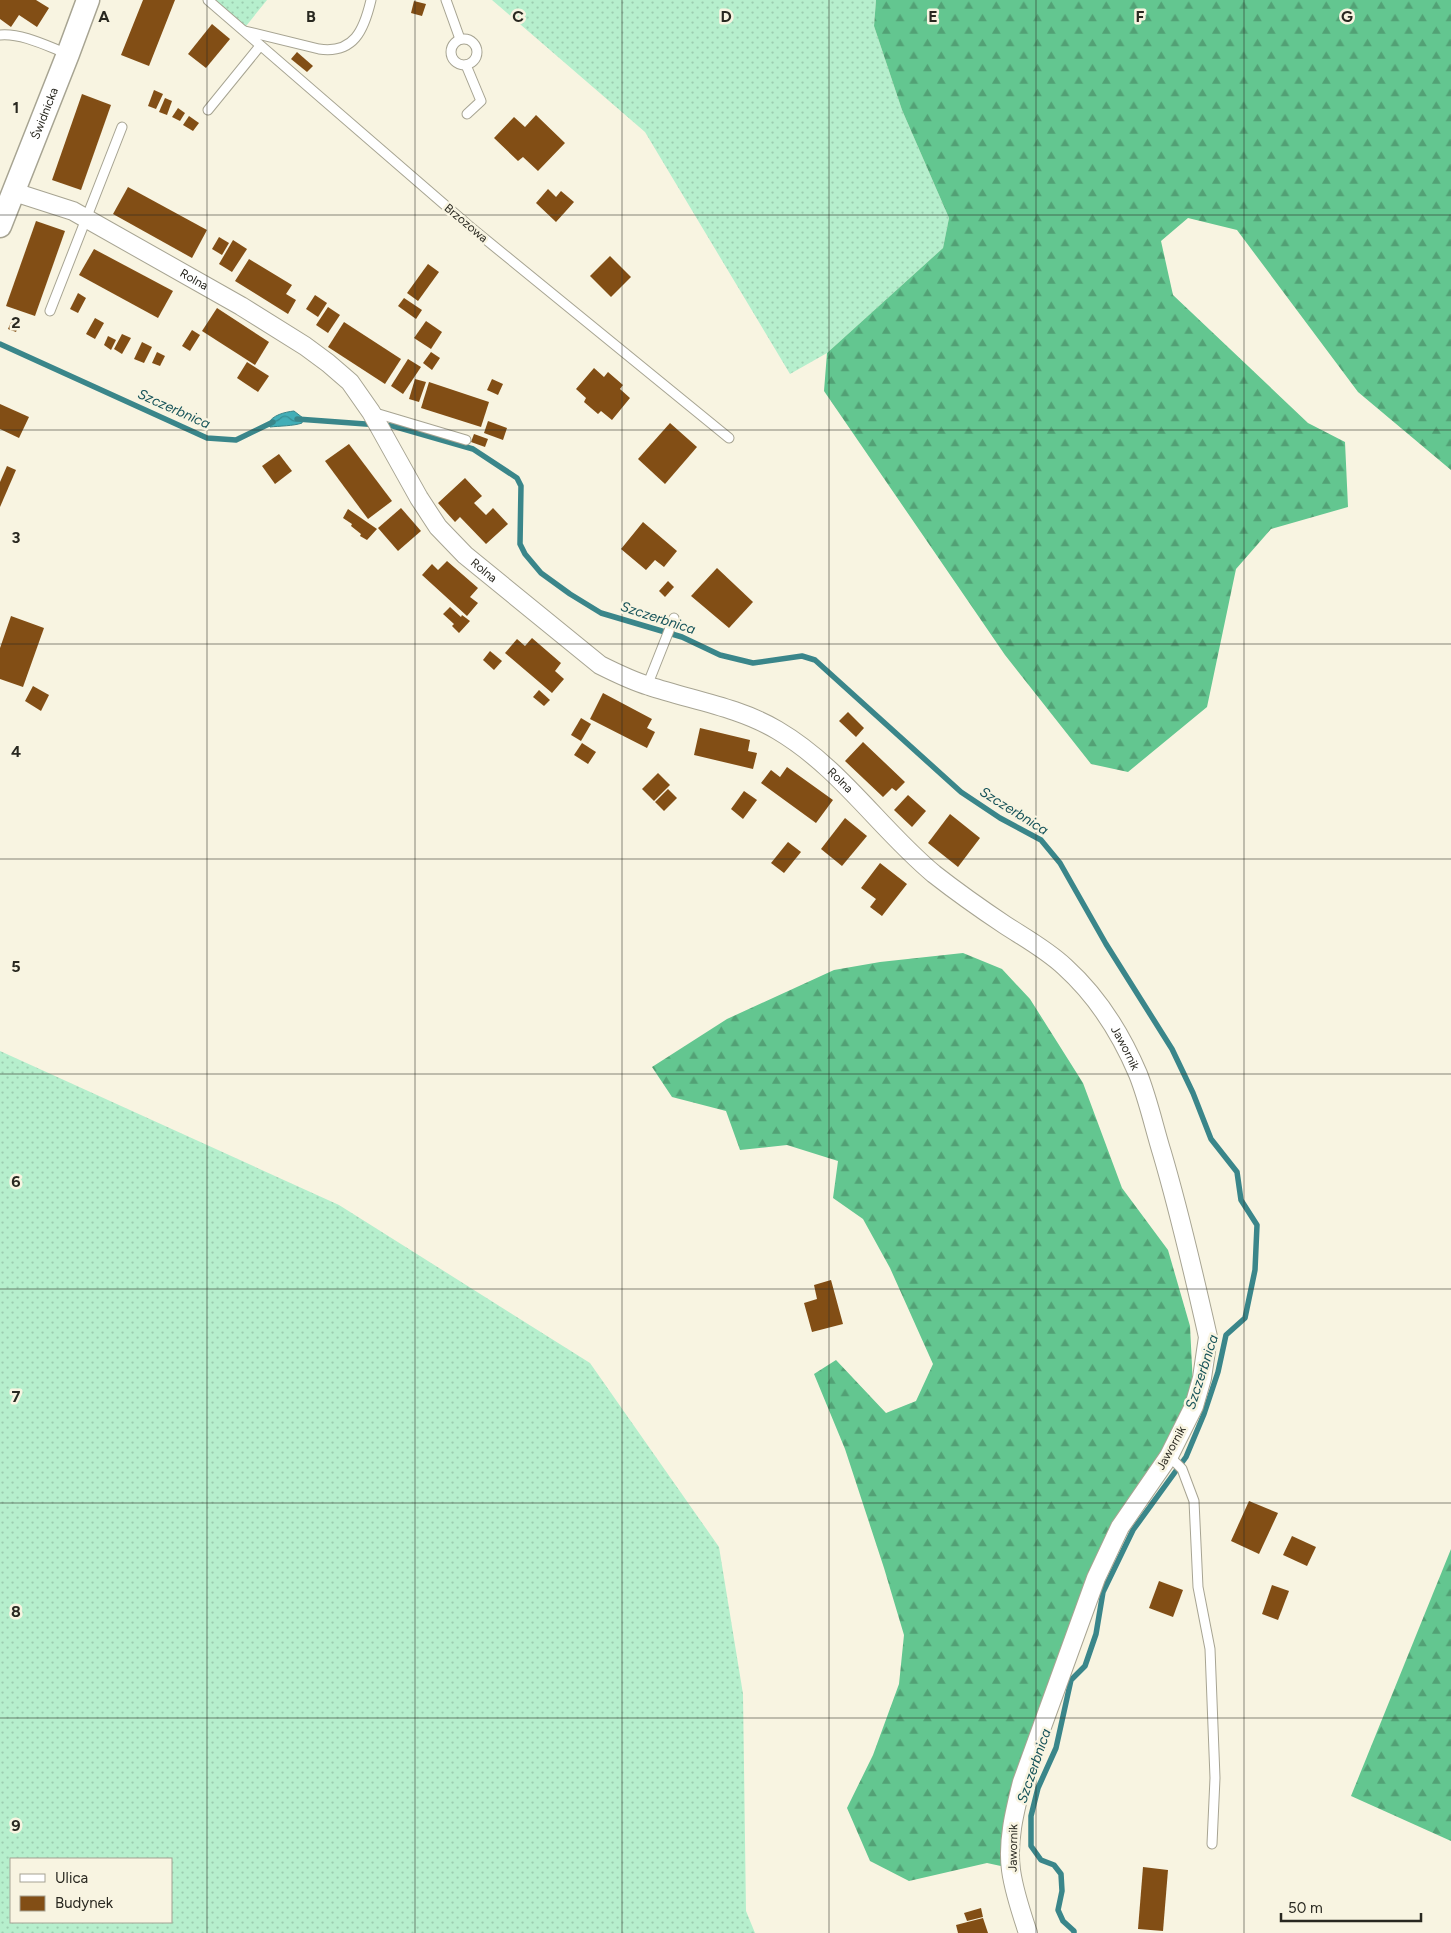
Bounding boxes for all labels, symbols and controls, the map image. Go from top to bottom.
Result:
text: A [98,7,110,26]
text: B [306,7,316,26]
text: C [512,7,524,26]
text: D [720,7,732,26]
text: E [928,7,938,26]
text: F [1136,7,1145,26]
text: G [1341,7,1353,26]
street label: Świdnicka [28,86,61,141]
text: 1 [13,98,19,117]
street label: Brzozowa [441,201,491,245]
street label: Rolna [178,266,210,293]
text: 2 [11,313,21,332]
water label: Szczerbnica [135,385,213,433]
text: 3 [12,528,21,547]
street label: Rolna [468,555,500,585]
water label: Szczerbnica [619,598,697,638]
text: 4 [11,742,21,761]
street label: Rolna [825,765,856,796]
water label: Szczerbnica [977,783,1051,839]
text: 5 [11,957,21,976]
street label: Jawornik [1108,1023,1142,1072]
text: 6 [11,1172,21,1191]
water label: Szczerbnica [1182,1333,1222,1411]
text: 7 [12,1387,21,1406]
street label: Jawornik [1153,1424,1189,1472]
text: 8 [11,1602,21,1621]
water label: Szczerbnica [1013,1727,1055,1805]
text: 9 [11,1816,21,1835]
street label: Jawornik [1006,1824,1020,1872]
legend [10,1858,172,1923]
text: Ulica [55,1869,88,1887]
scale bar [1281,1890,1421,1922]
text: Budynek [55,1894,114,1912]
text: 50 m [1288,1899,1323,1917]

